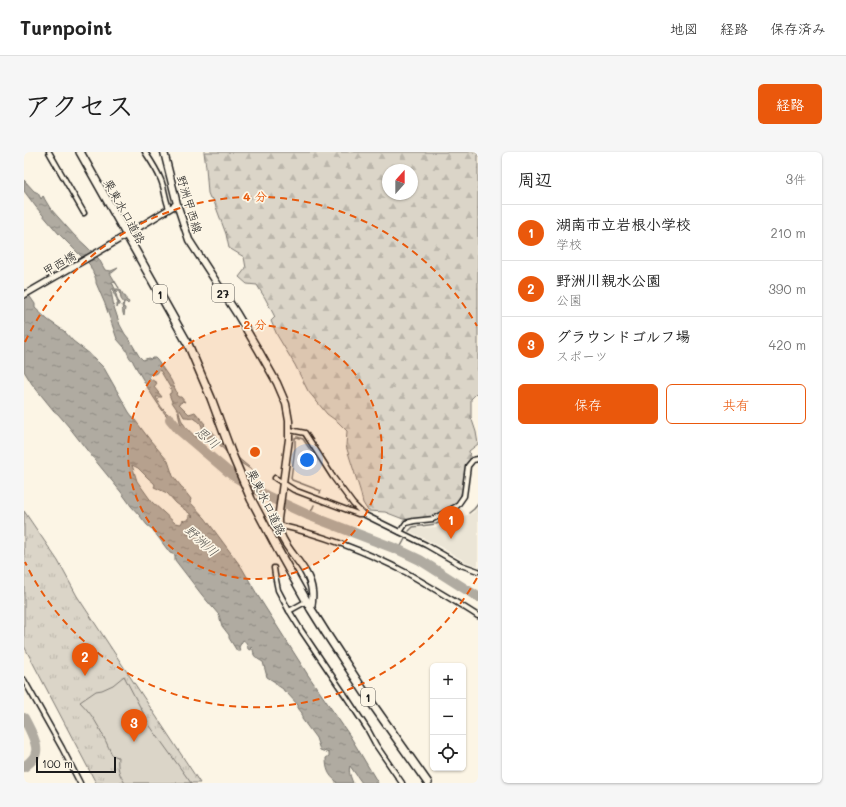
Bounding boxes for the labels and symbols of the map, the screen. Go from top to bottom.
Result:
north arrow [382,164,418,200]
street label: 野洲甲西線 [174,173,206,235]
street label: 栗東水口道路 [101,176,149,246]
text: 4 分 [243,188,267,204]
street label: 甲西橋 [39,247,79,279]
road number: 27 [212,284,234,302]
road number: 1 [153,285,167,303]
text: 2 分 [243,316,267,332]
water label: 思川 [193,422,223,452]
centre of rings [248,445,262,459]
your location [297,450,317,470]
street label: 栗東水口道路 [244,466,290,538]
pin: 1 [438,506,464,539]
water label: 野洲川 [182,521,222,559]
pin: 2 [72,643,98,676]
road number: 1 [361,688,375,706]
pin: 3 [121,709,147,742]
scale bar [36,755,116,774]

